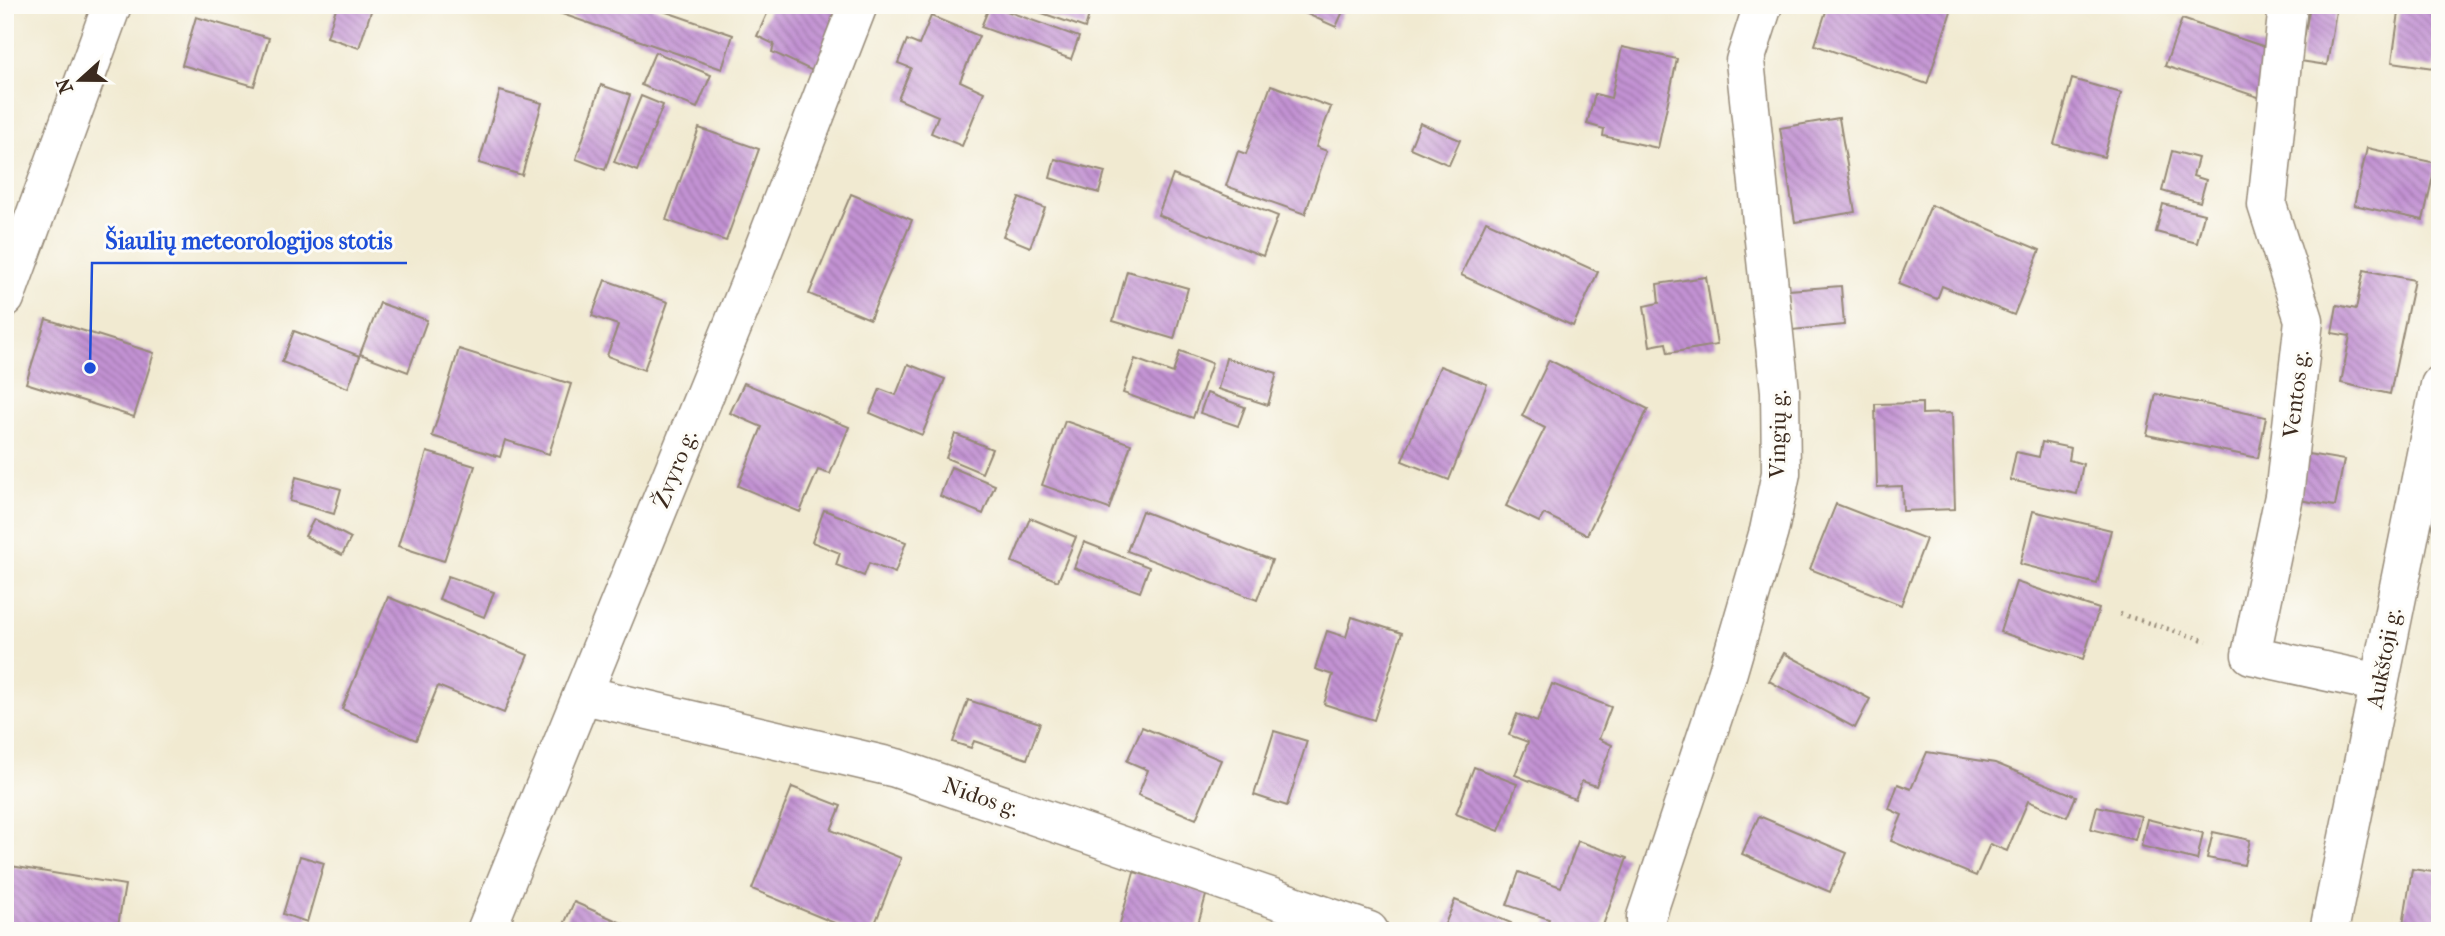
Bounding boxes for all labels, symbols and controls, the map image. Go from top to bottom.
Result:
north arrow [46,46,116,116]
text: N [52,75,78,96]
callout: Šiaulių meteorologijos stotis [92,218,407,263]
text: Šiaulių meteorologijos stotis [105,225,393,256]
street label: Ventos g. [2277,349,2315,440]
street label: Vingių g. [1764,389,1792,480]
street label: Žvyro g. [647,426,703,512]
street label: Aukštoji g. [2361,605,2407,712]
street label: Nidos g. [940,772,1022,822]

